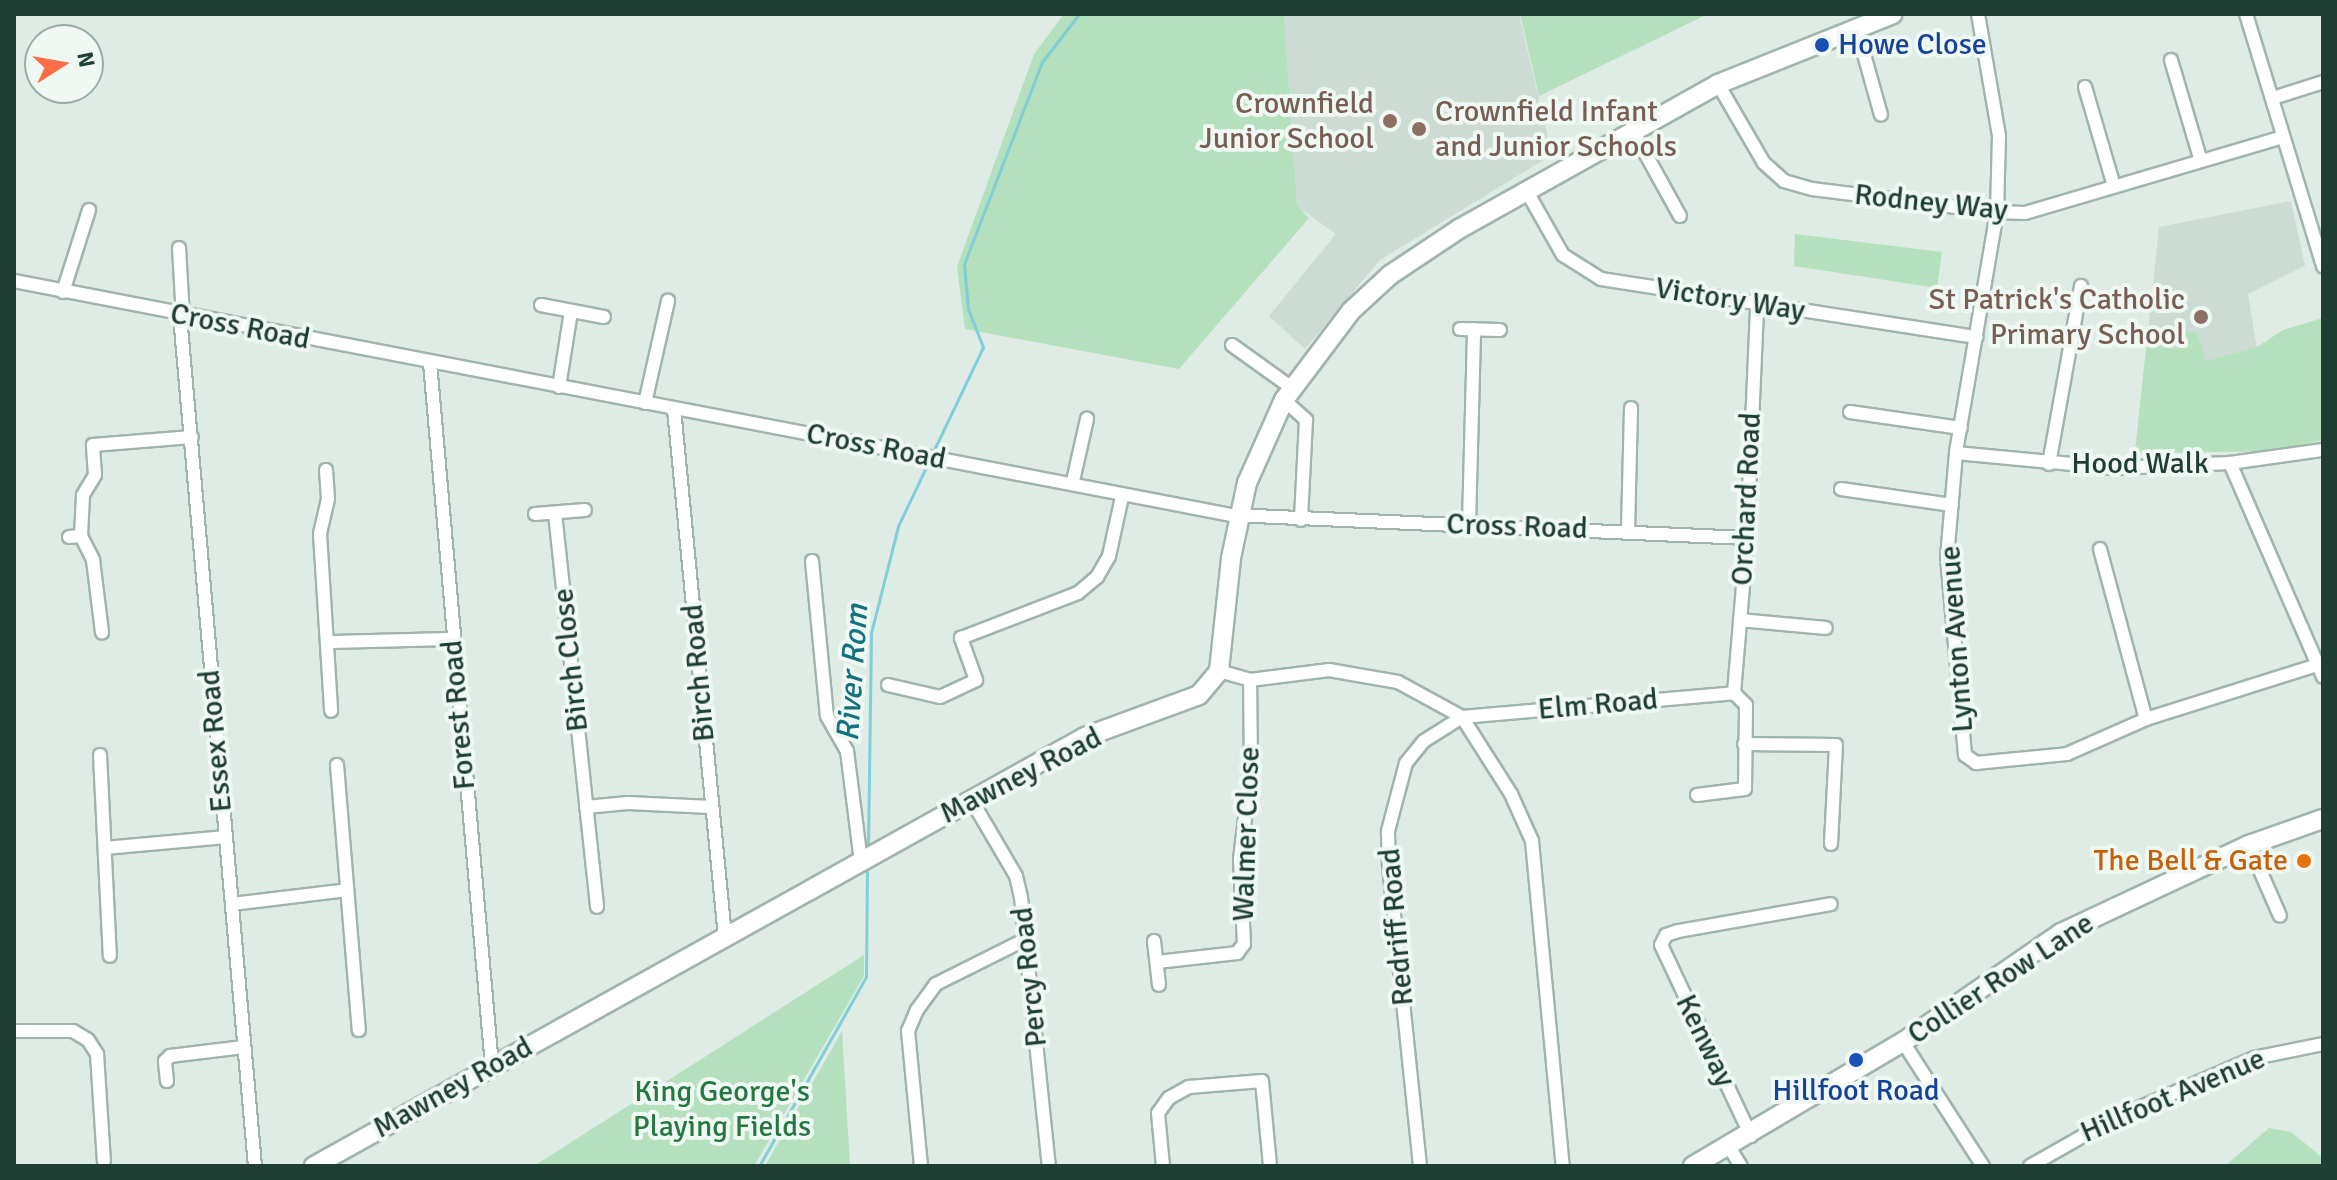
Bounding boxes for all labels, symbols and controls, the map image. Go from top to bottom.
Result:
north arrow [24,24,104,104]
place label: Howe Close [1838,27,1987,63]
marker: Howe Close [1813,36,1831,54]
text: N [71,50,101,70]
place label: Crownfield Junior School [1199,86,1374,156]
place label: Crownfield Infant and Junior Schools [1435,94,1677,164]
marker: Crownfield Junior School [1381,112,1399,130]
marker: Crownfield Infant and Junior Schools [1410,120,1428,138]
street label: Rodney Way [1853,177,2009,229]
street label: Victory Way [1653,270,1807,330]
place label: St Patrick's Catholic Primary School [1929,282,2185,352]
street label: Cross Road [167,296,313,358]
marker: St Patrick's Catholic Primary School [2192,308,2210,326]
street label: Orchard Road [1724,411,1770,587]
street label: Cross Road [803,416,949,478]
street label: Hood Walk [2071,446,2209,482]
street label: Cross Road [1446,507,1588,547]
street label: Lynton Avenue [1933,544,1981,734]
street label: Birch Close [546,586,596,734]
street label: Birch Road [675,603,723,743]
water label: River Rom [829,603,877,743]
street label: Forest Road [435,639,483,791]
street label: Essex Road [192,668,240,814]
street label: Elm Road [1536,682,1660,728]
street label: Mawney Road [934,720,1108,832]
street label: Walmer Close [1226,746,1268,922]
place label: The Bell & Gate [2094,843,2288,879]
street label: Redriff Road [1372,847,1422,1007]
marker: The Bell & Gate [2295,852,2313,870]
street label: Percy Road [1005,905,1055,1049]
street label: Collier Row Lane [1901,905,2101,1053]
street label: Kenway [1667,989,1743,1093]
street label: Mawney Road [367,1029,539,1147]
street label: Hillfoot Avenue [2075,1041,2271,1151]
marker: Hillfoot Road [1847,1051,1865,1069]
place label: Hillfoot Road [1772,1073,1940,1109]
park label: King George's Playing Fields [633,1074,811,1144]

